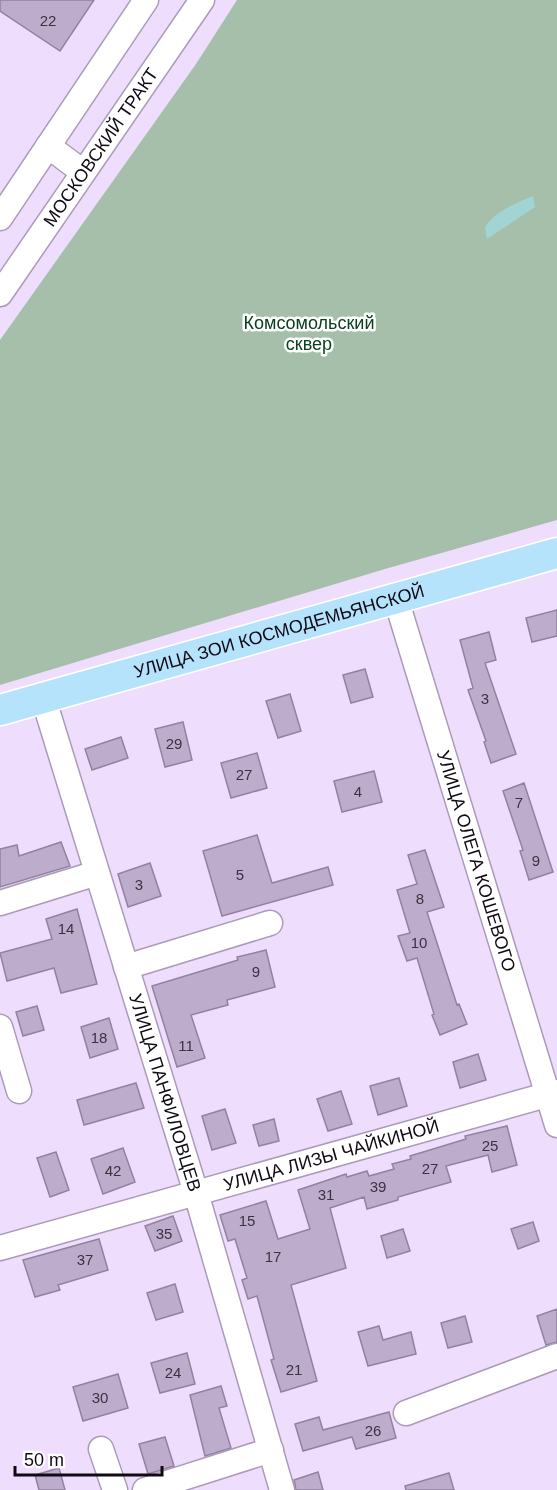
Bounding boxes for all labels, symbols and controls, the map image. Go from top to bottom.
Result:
house number: 22 [40,12,56,29]
street label: МОСКОВСКИЙ ТРАКТ [39,64,162,230]
park label: Комсомольский сквер [244,313,374,354]
street label: УЛИЦА ЗОИ КОСМОДЕМЬЯНСКОЙ [132,580,427,682]
house number: 3 [481,690,489,707]
house number: 29 [166,735,182,752]
street label: УЛИЦА ОЛЕГА КОШЕВОГО [433,748,519,974]
house number: 27 [236,766,252,783]
house number: 4 [354,783,362,800]
house number: 7 [515,794,523,811]
house number: 9 [532,852,540,869]
house number: 5 [236,866,244,883]
house number: 3 [135,876,143,893]
house number: 8 [416,890,424,907]
house number: 14 [58,920,74,937]
house number: 10 [411,934,427,951]
house number: 9 [252,963,260,980]
street label: УЛИЦА ПАНФИЛОВЦЕВ [125,991,205,1194]
house number: 18 [91,1029,107,1046]
house number: 11 [178,1037,194,1054]
street label: УЛИЦА ЛИЗЫ ЧАЙКИНОЙ [221,1115,441,1195]
house number: 25 [482,1137,498,1154]
house number: 27 [422,1160,438,1177]
house number: 42 [105,1162,121,1179]
house number: 39 [370,1178,386,1195]
house number: 31 [318,1186,334,1203]
house number: 15 [239,1212,255,1229]
house number: 35 [156,1225,172,1242]
house number: 17 [265,1248,281,1265]
house number: 37 [77,1251,93,1268]
house number: 21 [286,1361,302,1378]
house number: 24 [165,1364,181,1381]
house number: 30 [92,1389,108,1406]
house number: 26 [365,1422,381,1439]
scale bar [15,1439,162,1477]
text: 50 m [24,1450,64,1470]

